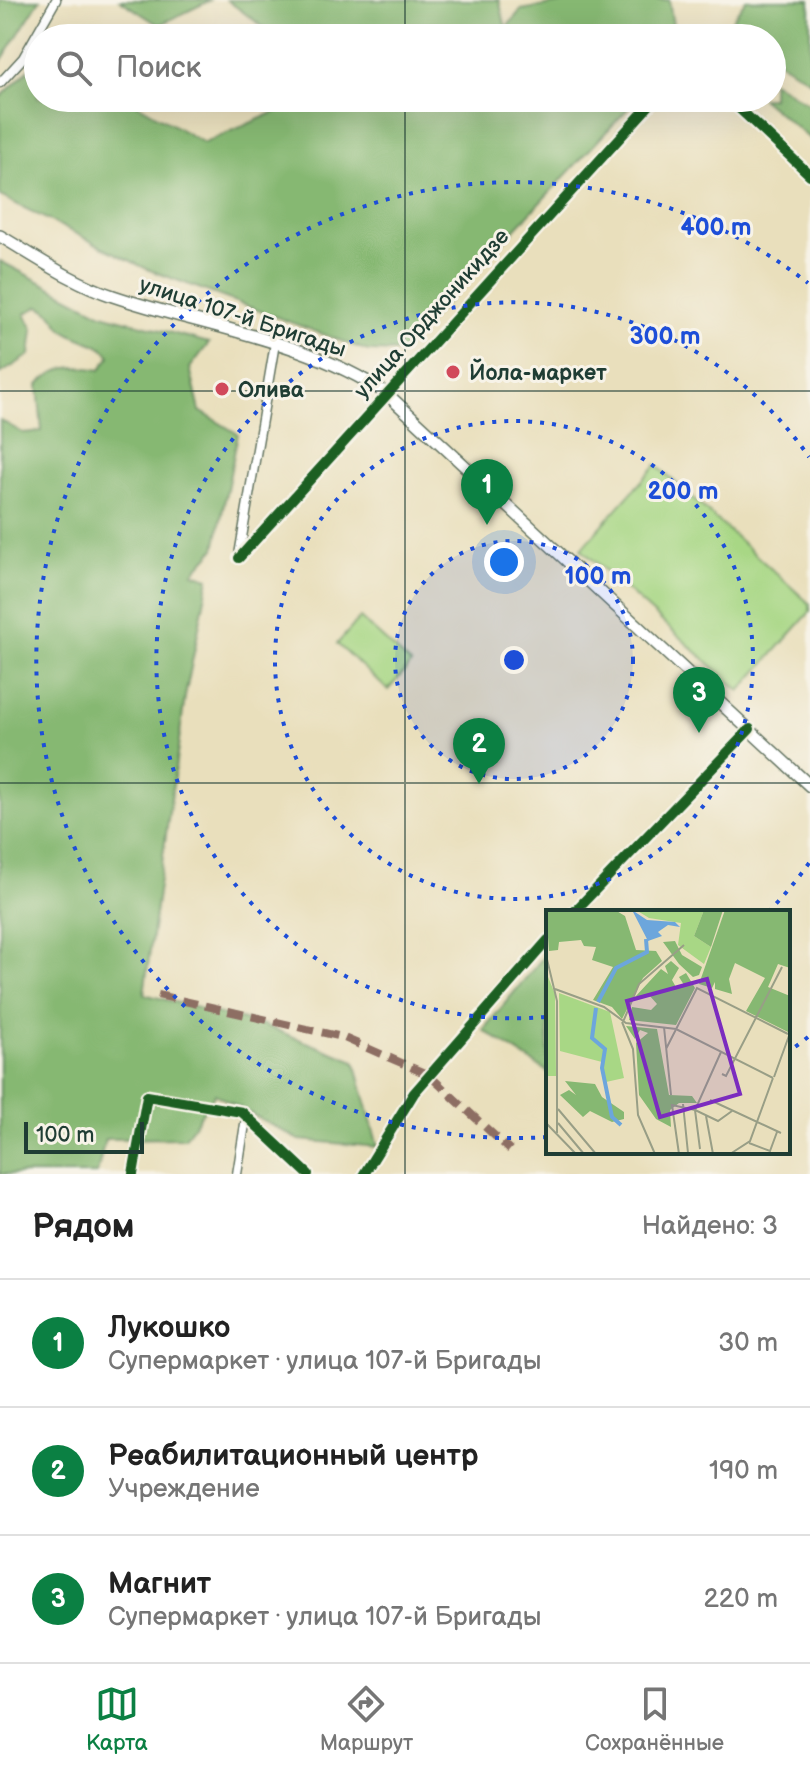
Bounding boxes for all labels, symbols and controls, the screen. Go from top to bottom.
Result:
search box [24,24,786,112]
icon: search [52,46,96,90]
text: Поиск [116,50,202,86]
text: 400 m [681,213,752,242]
street label: улица Орджоникидзе [349,224,515,404]
street label: улица 107-й Бригады [136,271,349,364]
text: 300 m [630,322,700,351]
place label: Йола-маркет [469,358,607,387]
marker: Йола-маркет [444,363,462,381]
place label: Олива [238,377,304,404]
marker: Олива [213,380,231,398]
pin: 1 [461,459,513,525]
text: 200 m [648,477,718,506]
your location [484,542,524,582]
text: 100 m [565,562,631,591]
centre of rings [500,646,528,674]
pin: 3 [673,667,725,733]
pin: 2 [453,718,505,784]
inset map [546,910,790,1154]
scale bar [24,1118,144,1154]
text: 100 m [36,1122,95,1149]
text: Рядом [32,1206,134,1247]
text: Найдено: 3 [642,1211,778,1242]
text: Лукошко [108,1310,231,1346]
text: 1 [53,1328,63,1359]
text: 30 m [718,1328,778,1359]
text: Супермаркет · улица 107-й Бригады [108,1346,541,1377]
text: Реабилитационный центр [108,1438,479,1474]
text: 2 [50,1456,66,1487]
text: 190 m [709,1456,778,1487]
text: Учреждение [108,1474,260,1505]
text: Магнит [108,1566,211,1602]
text: 3 [50,1584,66,1615]
text: 220 m [704,1584,778,1615]
text: Супермаркет · улица 107-й Бригады [108,1602,541,1633]
tab: Карта [86,1682,148,1757]
tab: Маршрут [320,1682,413,1757]
tab: Сохранённые [585,1682,724,1757]

